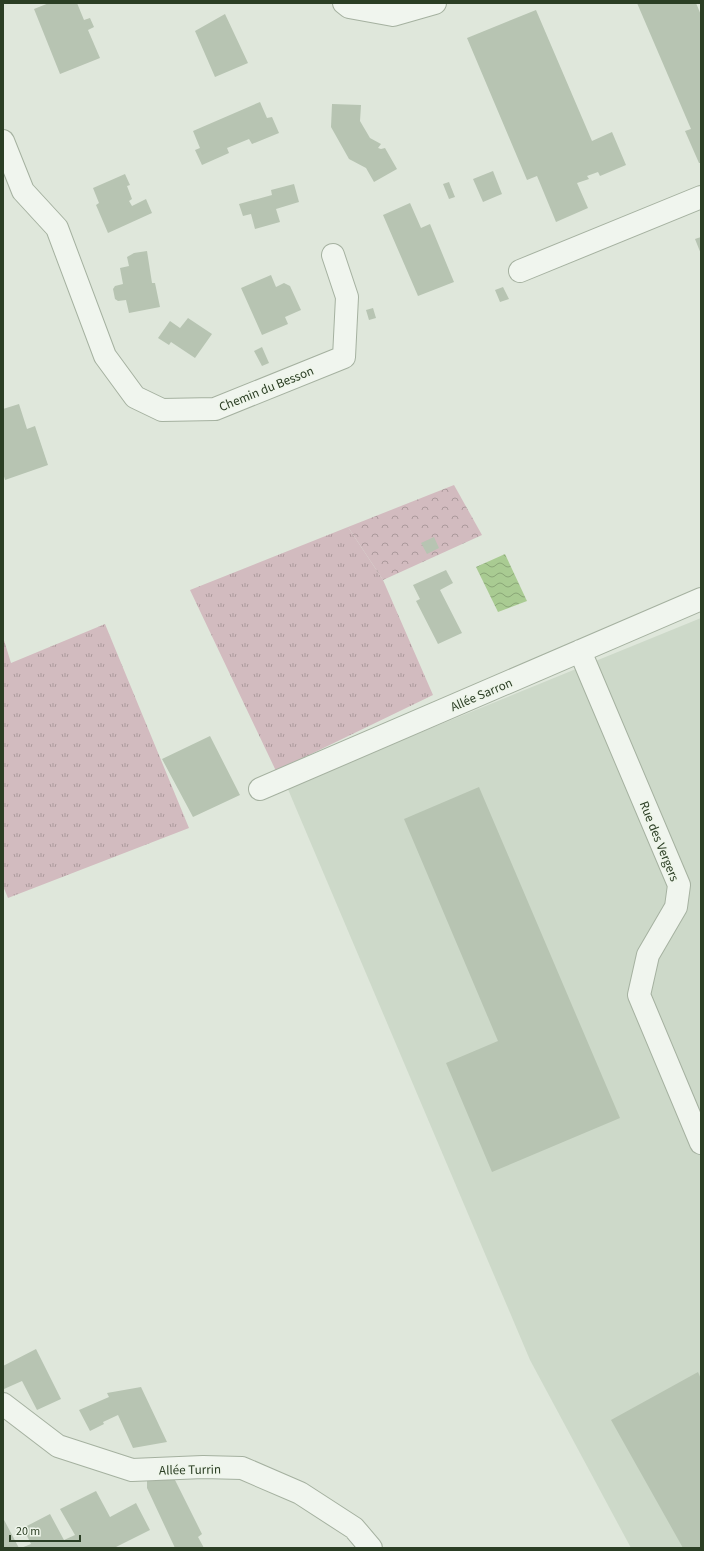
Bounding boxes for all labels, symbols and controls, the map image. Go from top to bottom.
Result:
street label: Chemin du Besson [216,362,316,416]
street label: Allée Sarron [448,674,515,716]
street label: Rue des Vergers [635,798,684,885]
street label: Allée Turrin [159,1460,221,1480]
scale bar [10,1517,80,1543]
text: 20 m [16,1523,40,1540]

